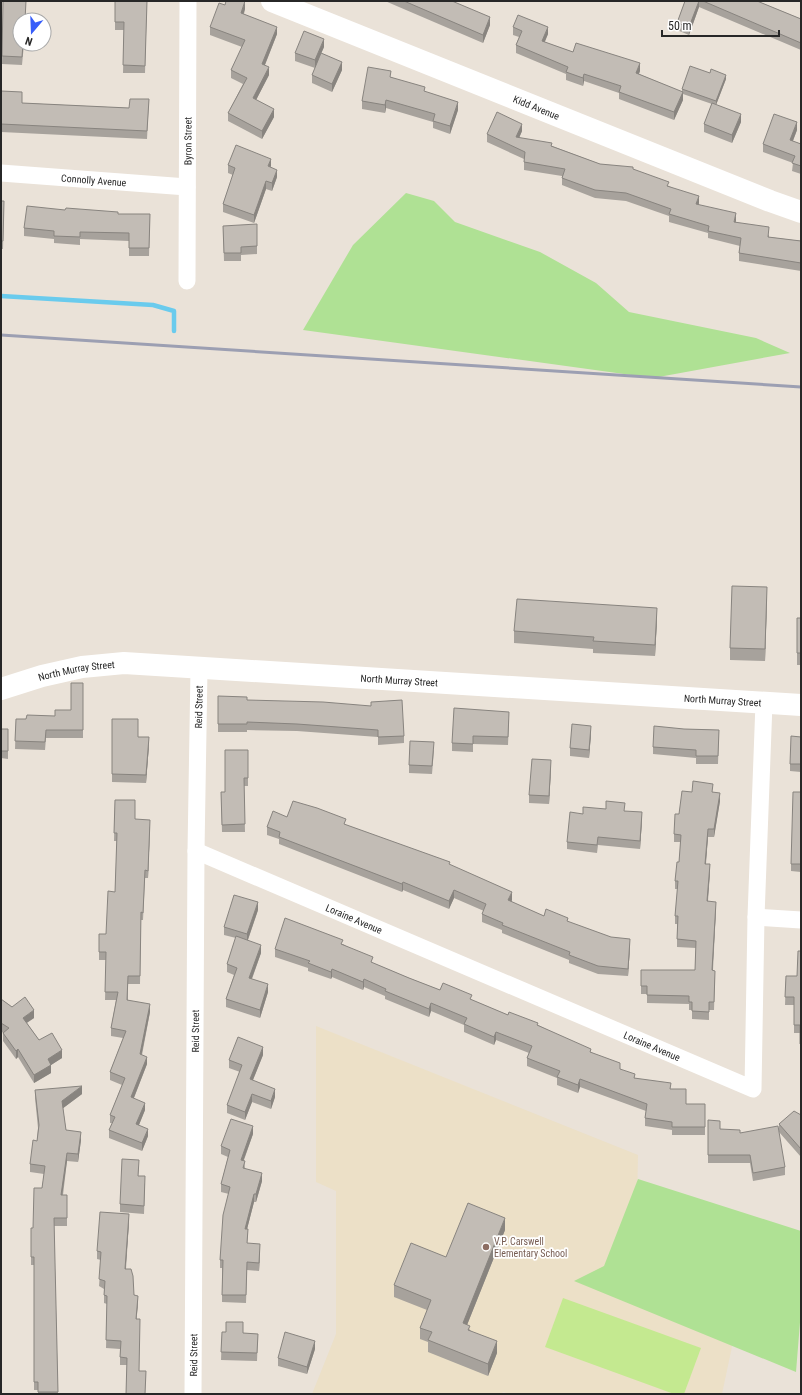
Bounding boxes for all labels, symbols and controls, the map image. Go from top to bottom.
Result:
north arrow [12,12,52,52]
scale bar [662,12,779,38]
text: 50 m [668,19,692,33]
text: N [23,34,34,48]
street label: Kidd Avenue [512,93,561,122]
street label: Byron Street [182,117,193,165]
street label: Connolly Avenue [61,172,127,188]
street label: North Murray Street [37,658,115,682]
street label: North Murray Street [360,672,438,688]
street label: Reid Street [193,685,204,729]
street label: North Murray Street [684,692,762,708]
street label: Loraine Avenue [324,902,384,936]
street label: Reid Street [189,1009,201,1053]
street label: Loraine Avenue [622,1029,682,1063]
place label: V.P. Carswell Elementary School [494,1236,567,1259]
marker: V.P. Carswell Elementary School [481,1242,491,1252]
street label: Reid Street [188,1333,199,1377]

